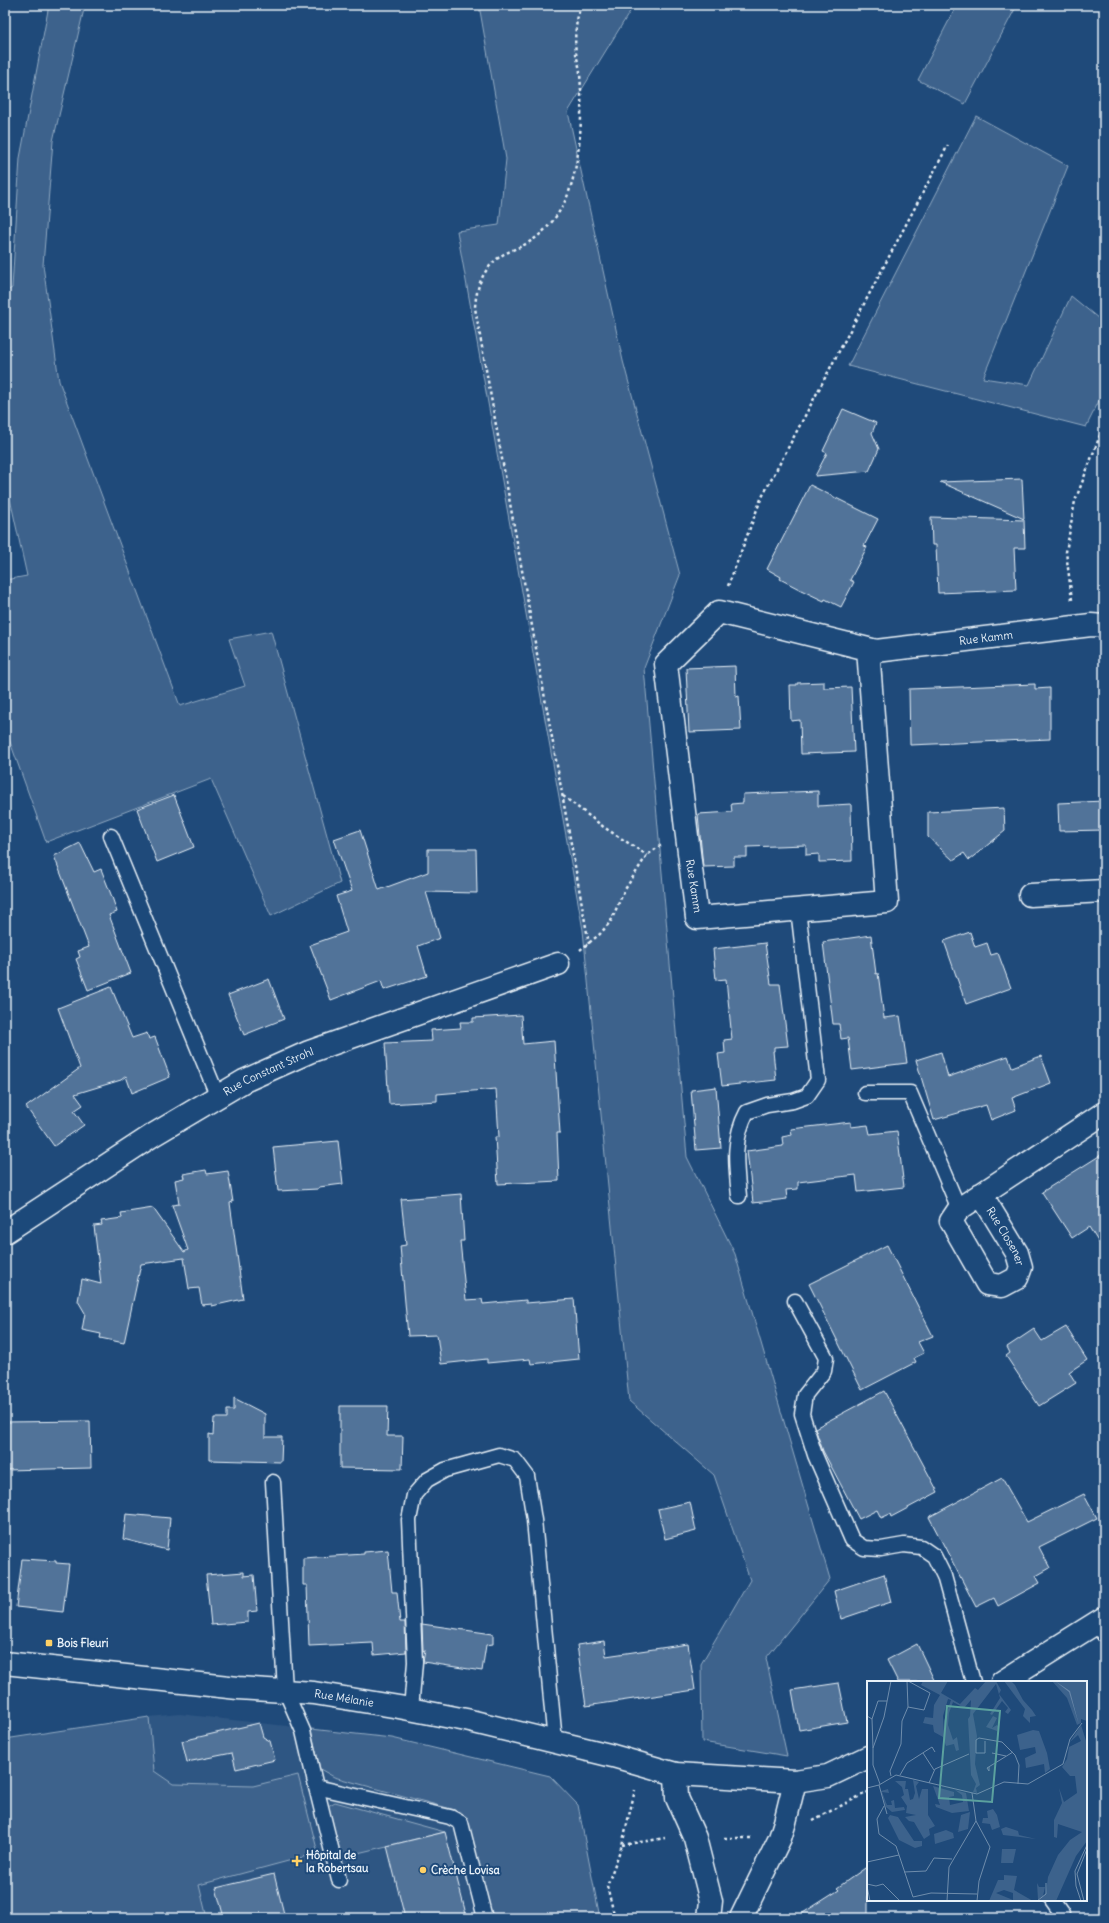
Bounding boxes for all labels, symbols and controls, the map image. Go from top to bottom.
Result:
street label: Rue Kamm [958,627,1014,648]
street label: Rue Kamm [683,858,705,914]
street label: Rue Constant Strohl [221,1044,315,1099]
street label: Rue Closener [983,1204,1027,1268]
place label: Bois Fleuri [57,1636,108,1650]
marker: Bois Fleuri [44,1638,54,1648]
inset map [867,1681,1087,1901]
street label: Rue Mélanie [313,1686,375,1710]
place label: Hôpital de la Robertsau [306,1848,369,1875]
marker: Hôpital de la Robertsau [291,1855,303,1867]
place label: Crèche Lovisa [431,1863,501,1877]
marker: Crèche Lovisa [418,1865,428,1875]

